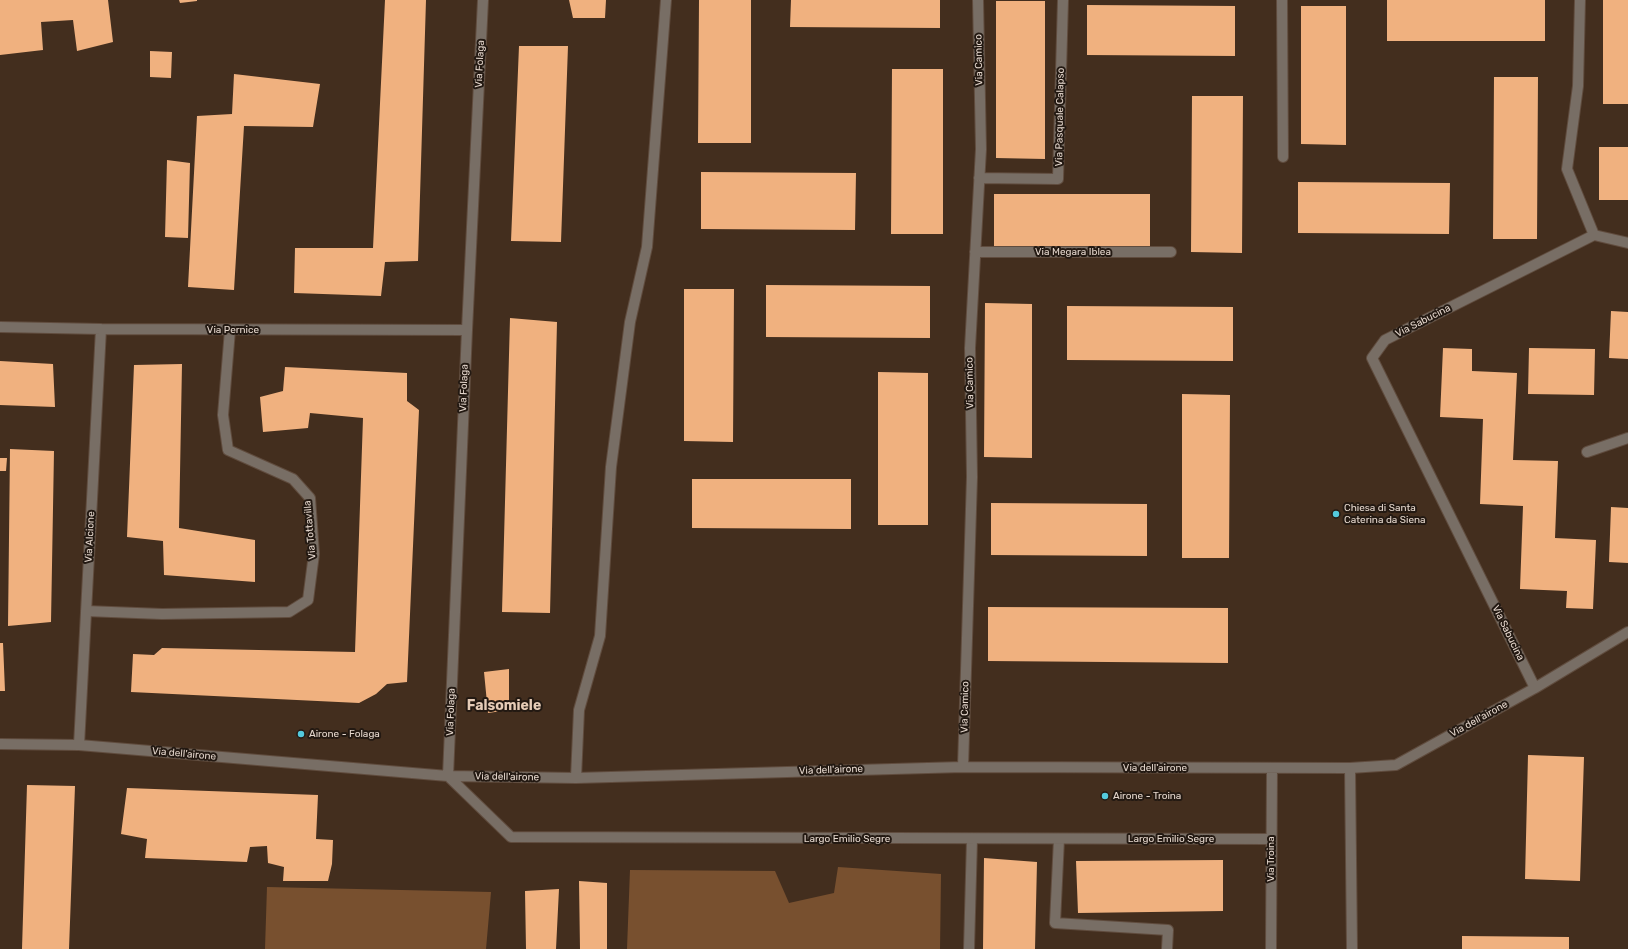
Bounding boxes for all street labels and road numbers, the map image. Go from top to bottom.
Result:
street label: Via Camico [973,34,985,86]
street label: Via Folaga [473,40,487,88]
street label: Via Pasquale Calapso [1053,68,1067,166]
street label: Via Megara Iblea [1035,246,1111,258]
street label: Via Sabucina [1393,302,1453,340]
street label: Via Pernice [207,324,259,336]
street label: Via Camico [964,357,976,409]
street label: Via Folaga [457,364,471,412]
street label: Via Tottavilla [301,500,319,560]
street label: Via Alcione [83,511,97,563]
street label: Via Sabucina [1489,603,1527,663]
street label: Via Camico [959,681,971,733]
street label: Via Folaga [444,688,458,736]
street label: Via dell'airone [1448,698,1510,740]
street label: Via dell'airone [151,745,217,763]
street label: Via dell'airone [1123,762,1187,774]
street label: Via dell'airone [799,763,863,777]
street label: Via dell'airone [475,770,539,784]
street label: Largo Emilio Segre [804,833,890,845]
street label: Largo Emilio Segre [1128,833,1214,845]
street label: Via Troina [1265,836,1277,882]

